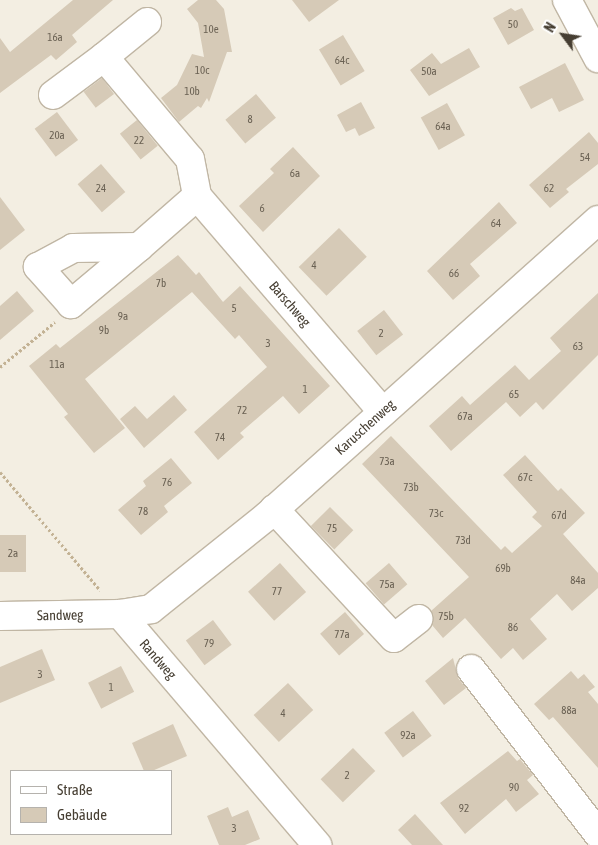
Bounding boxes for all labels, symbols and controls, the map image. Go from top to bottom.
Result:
north arrow [538,10,588,60]
house number: 50 [508,17,518,31]
text: N [541,20,559,35]
house number: 10e [203,22,219,36]
house number: 16a [47,30,63,44]
house number: 64c [335,53,349,67]
house number: 10c [195,63,209,77]
house number: 50a [421,64,437,78]
house number: 10b [184,84,200,98]
house number: 8 [247,112,253,126]
house number: 64a [435,119,451,133]
house number: 20a [49,128,65,142]
house number: 22 [134,133,144,147]
house number: 54 [580,150,590,164]
house number: 6a [290,166,300,180]
house number: 24 [96,181,106,195]
house number: 62 [544,181,554,195]
house number: 6 [259,201,265,215]
house number: 64 [491,216,501,230]
house number: 4 [311,258,317,272]
house number: 66 [449,266,459,280]
house number: 7b [156,276,166,290]
street label: Barschweg [266,278,314,330]
house number: 5 [231,301,237,315]
house number: 9a [118,309,128,323]
house number: 9b [99,323,109,337]
house number: 2 [378,326,384,340]
house number: 3 [265,336,271,350]
house number: 63 [573,339,583,353]
house number: 11a [49,357,65,371]
house number: 1 [302,382,308,396]
house number: 65 [509,387,519,401]
street label: Karuschenweg [332,396,398,458]
house number: 72 [237,403,247,417]
house number: 67a [457,409,473,423]
house number: 74 [215,430,225,444]
house number: 73a [379,454,395,468]
house number: 67c [518,470,532,484]
house number: 76 [162,475,172,489]
house number: 73b [403,480,419,494]
house number: 78 [138,504,148,518]
house number: 73c [429,506,443,520]
house number: 67d [551,508,567,522]
house number: 75 [327,521,337,535]
house number: 73d [455,533,471,547]
house number: 2a [8,546,18,560]
house number: 69b [495,561,511,575]
house number: 84a [570,573,586,587]
house number: 75a [379,577,395,591]
house number: 77 [272,584,282,598]
street label: Sandweg [37,606,83,624]
house number: 75b [438,609,454,623]
house number: 86 [508,620,518,634]
house number: 77a [334,627,350,641]
street label: Randweg [136,636,180,682]
house number: 79 [204,636,214,650]
house number: 3 [37,667,43,681]
house number: 1 [108,680,114,694]
house number: 88a [561,703,577,717]
house number: 4 [280,706,286,720]
house number: 92a [400,728,416,742]
house number: 2 [344,768,350,782]
legend [10,770,172,835]
house number: 90 [509,780,519,794]
text: Straße [57,781,93,798]
house number: 92 [459,801,469,815]
text: Gebäude [57,806,107,823]
house number: 3 [231,821,237,835]

